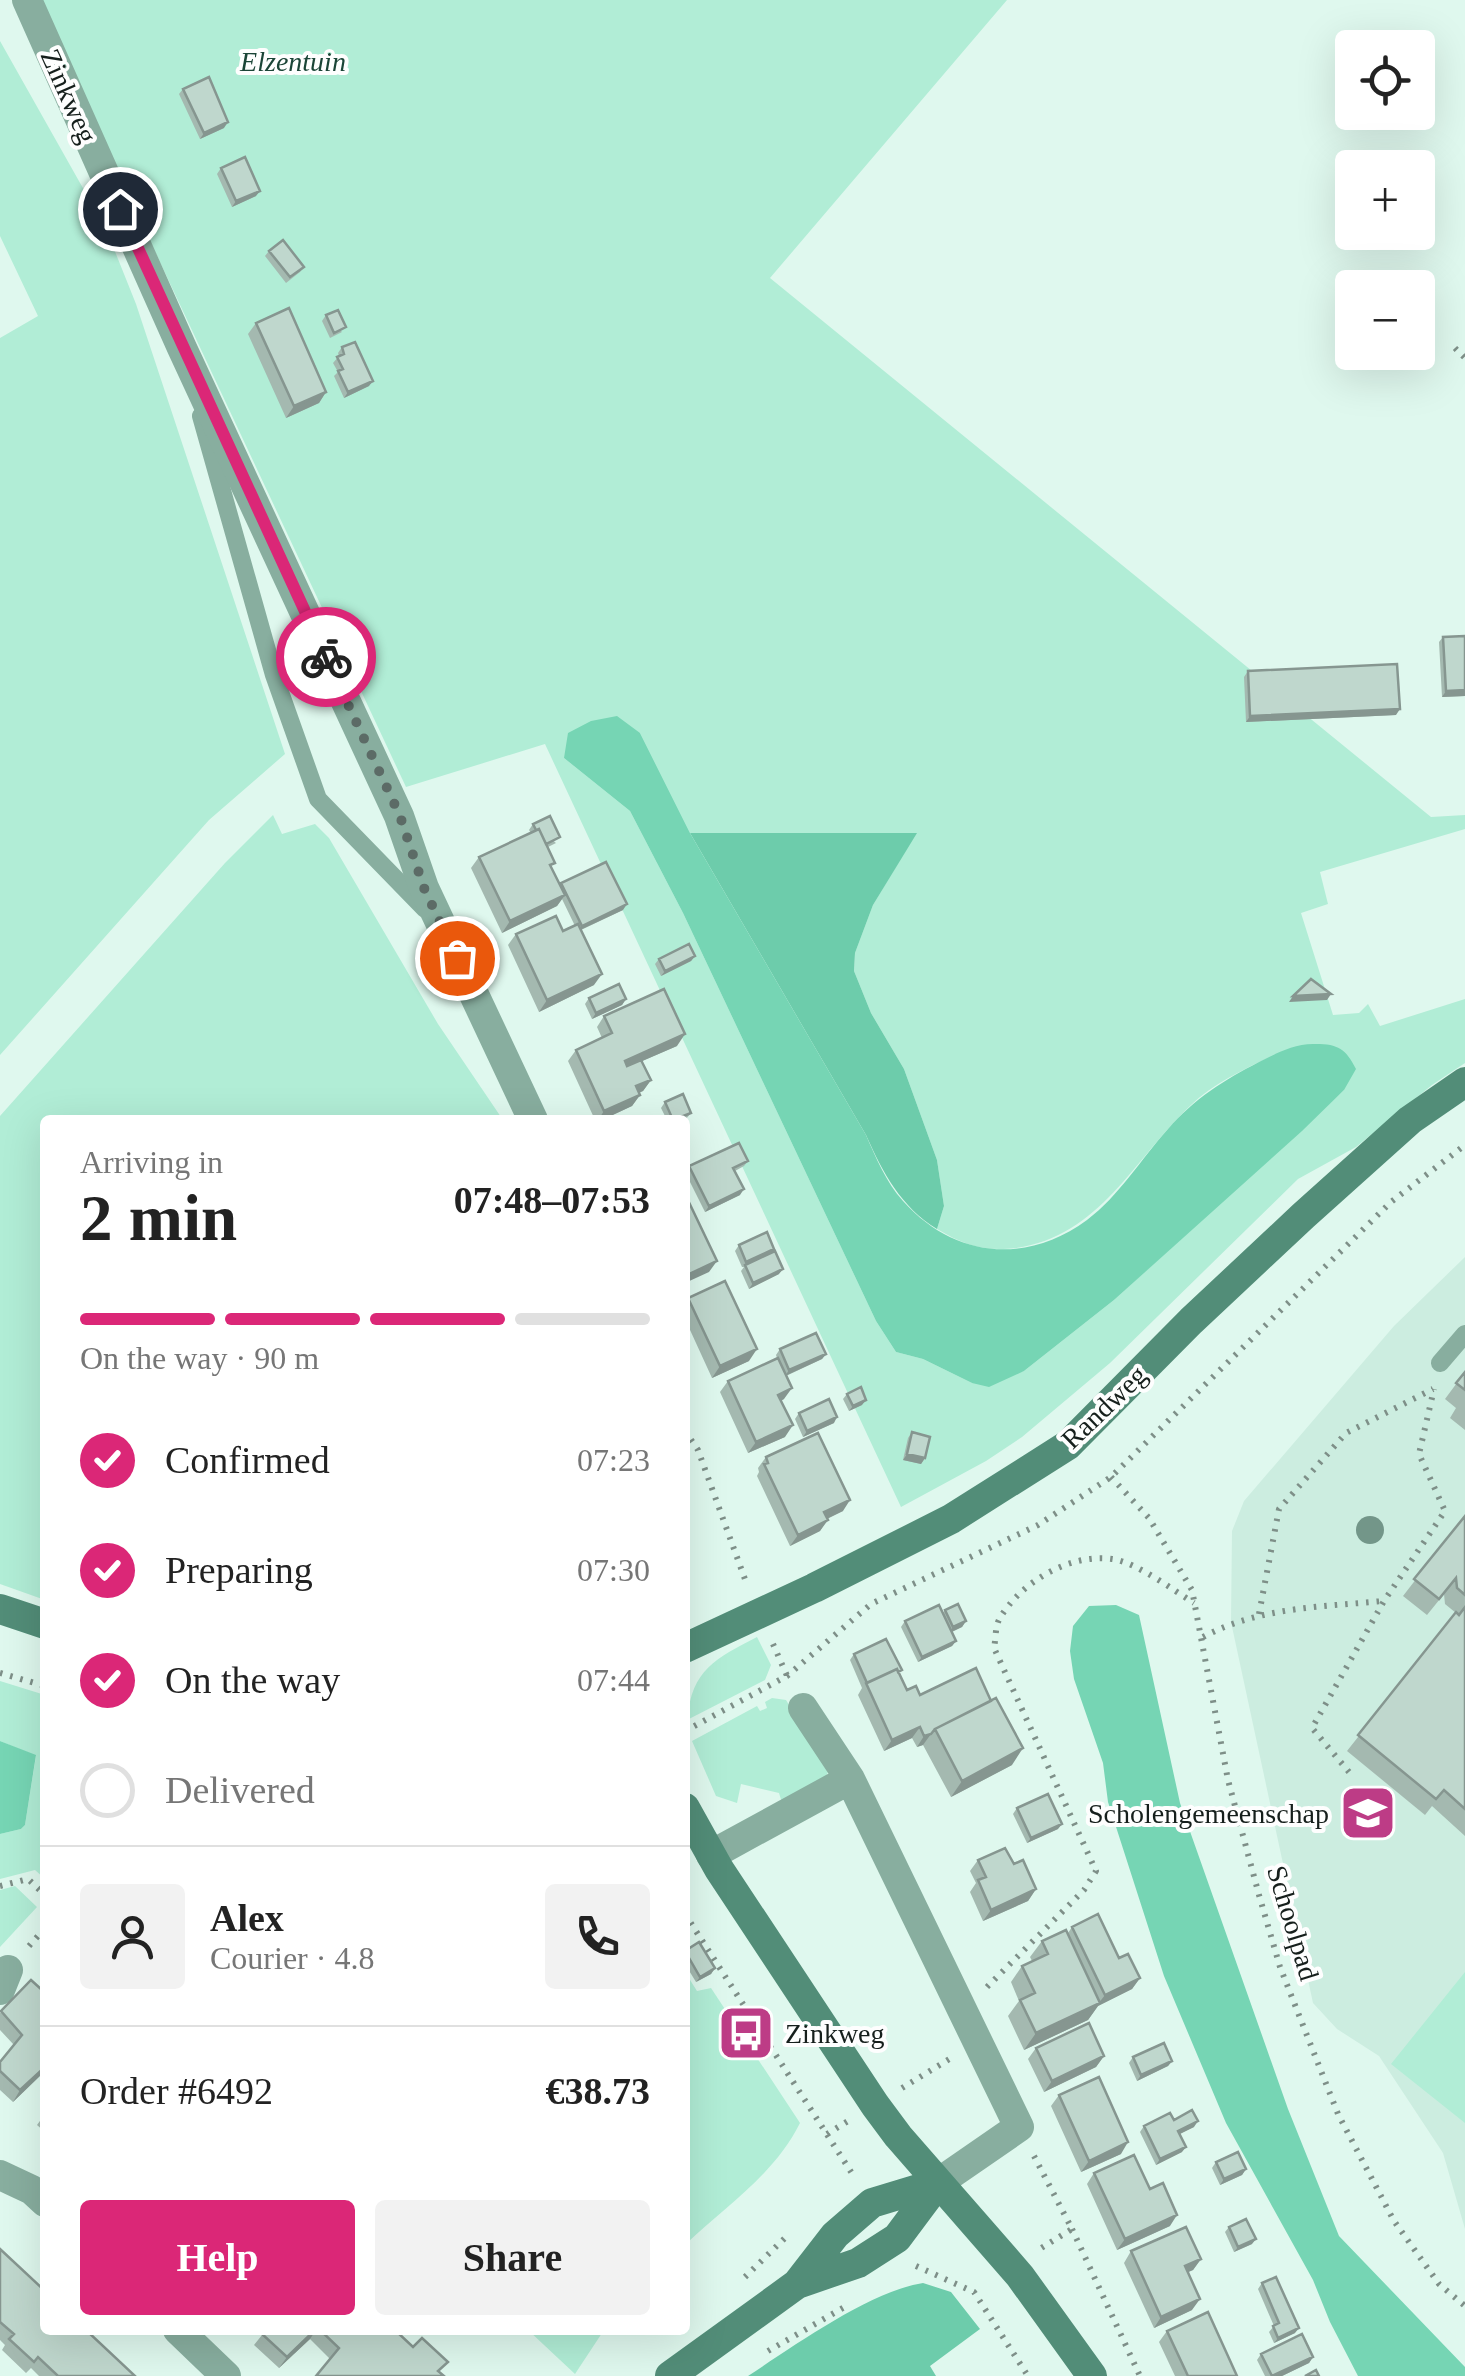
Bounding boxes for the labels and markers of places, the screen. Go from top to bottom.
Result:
pin [78,167,163,252]
pin [415,916,500,1001]
school or university icon: Scholengemeenschap [1338,1783,1398,1843]
place label: Scholengemeenschap [1088,1798,1329,1829]
bus stop icon: Zinkweg [716,2003,776,2063]
place label: Zinkweg [785,2018,885,2049]

